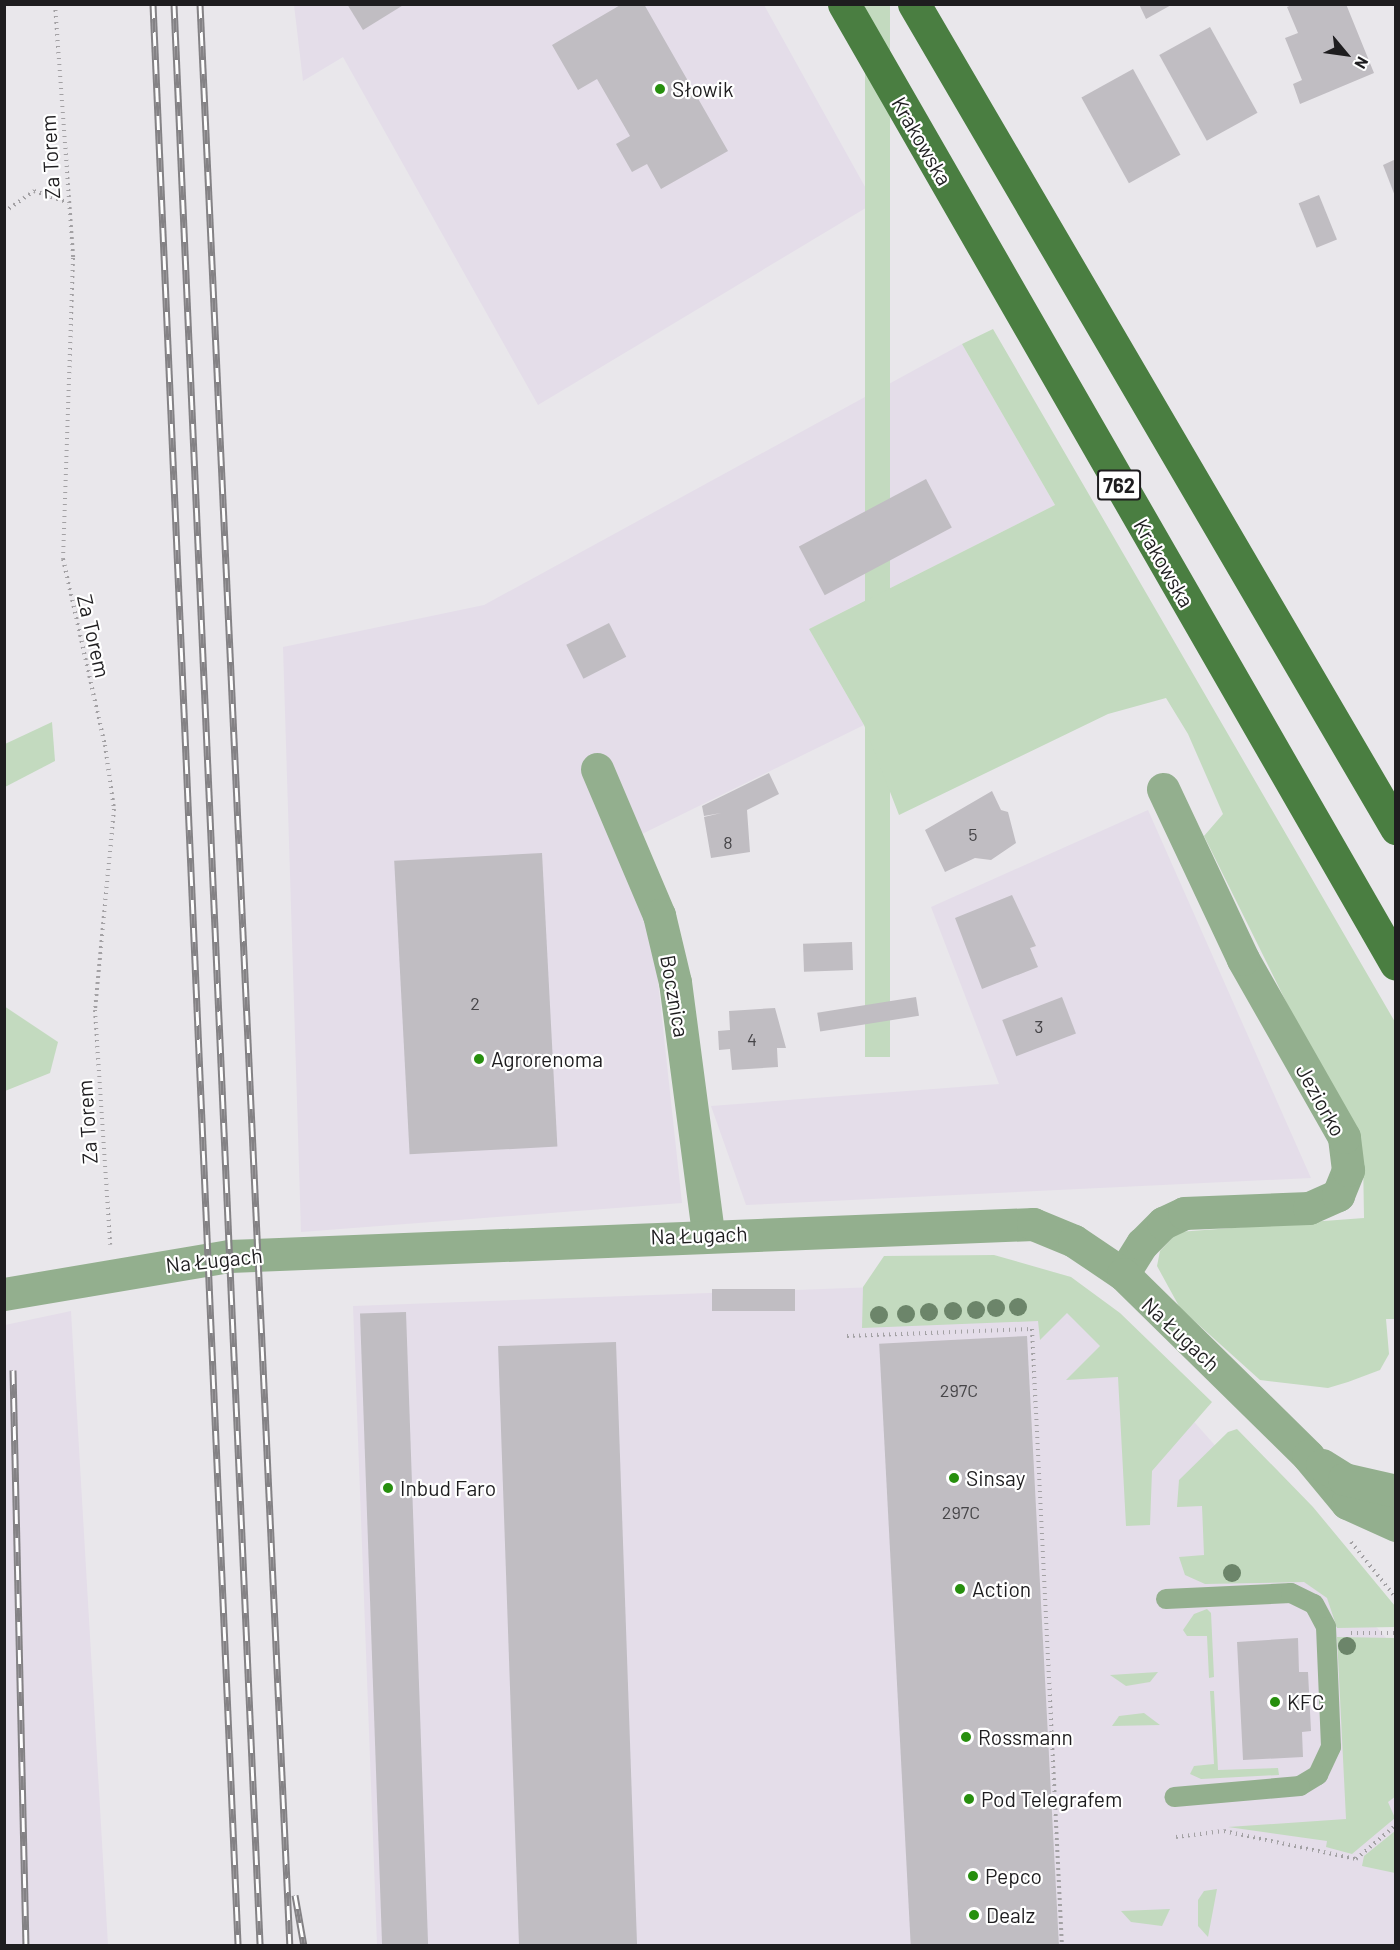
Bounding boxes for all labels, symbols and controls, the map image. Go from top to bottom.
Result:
north arrow [1316,24,1376,84]
text: N [1351,54,1373,72]
place label: Słowik [672,76,733,102]
marker: Słowik [653,82,667,96]
street label: Krakowska [887,92,957,190]
street label: Za Torem [35,114,65,200]
road number: 762 [1096,468,1142,502]
street label: Krakowska [1129,514,1199,612]
street label: Za Torem [72,592,116,680]
house number: 5 [968,823,978,845]
house number: 8 [723,831,733,853]
street label: Bocznica [655,953,695,1039]
house number: 2 [470,992,480,1014]
house number: 3 [1034,1015,1044,1037]
house number: 4 [747,1028,757,1050]
place label: Agrorenoma [491,1046,603,1072]
marker: Agrorenoma [472,1052,486,1066]
street label: Jeziorko [1291,1059,1351,1141]
street label: Za Torem [71,1079,103,1165]
street label: Na Ługach [650,1221,748,1249]
street label: Na Ługach [164,1242,264,1278]
street label: Na Ługach [1137,1292,1225,1376]
house number: 297C [940,1379,978,1401]
place label: Sinsay [966,1465,1025,1491]
marker: Sinsay [947,1471,961,1485]
place label: Inbud Faro [400,1475,496,1501]
marker: Inbud Faro [381,1481,395,1495]
house number: 297C [942,1501,980,1523]
place label: Action [972,1576,1031,1602]
marker: Action [953,1582,967,1596]
place label: KFC [1287,1689,1324,1715]
marker: KFC [1268,1695,1282,1709]
place label: Rossmann [978,1724,1073,1750]
marker: Rossmann [959,1730,973,1744]
place label: Pod Telegrafem [981,1786,1122,1812]
marker: Pod Telegrafem [962,1792,976,1806]
place label: Pepco [985,1863,1042,1889]
marker: Pepco [966,1869,980,1883]
place label: Dealz [986,1902,1035,1928]
marker: Dealz [967,1908,981,1922]

